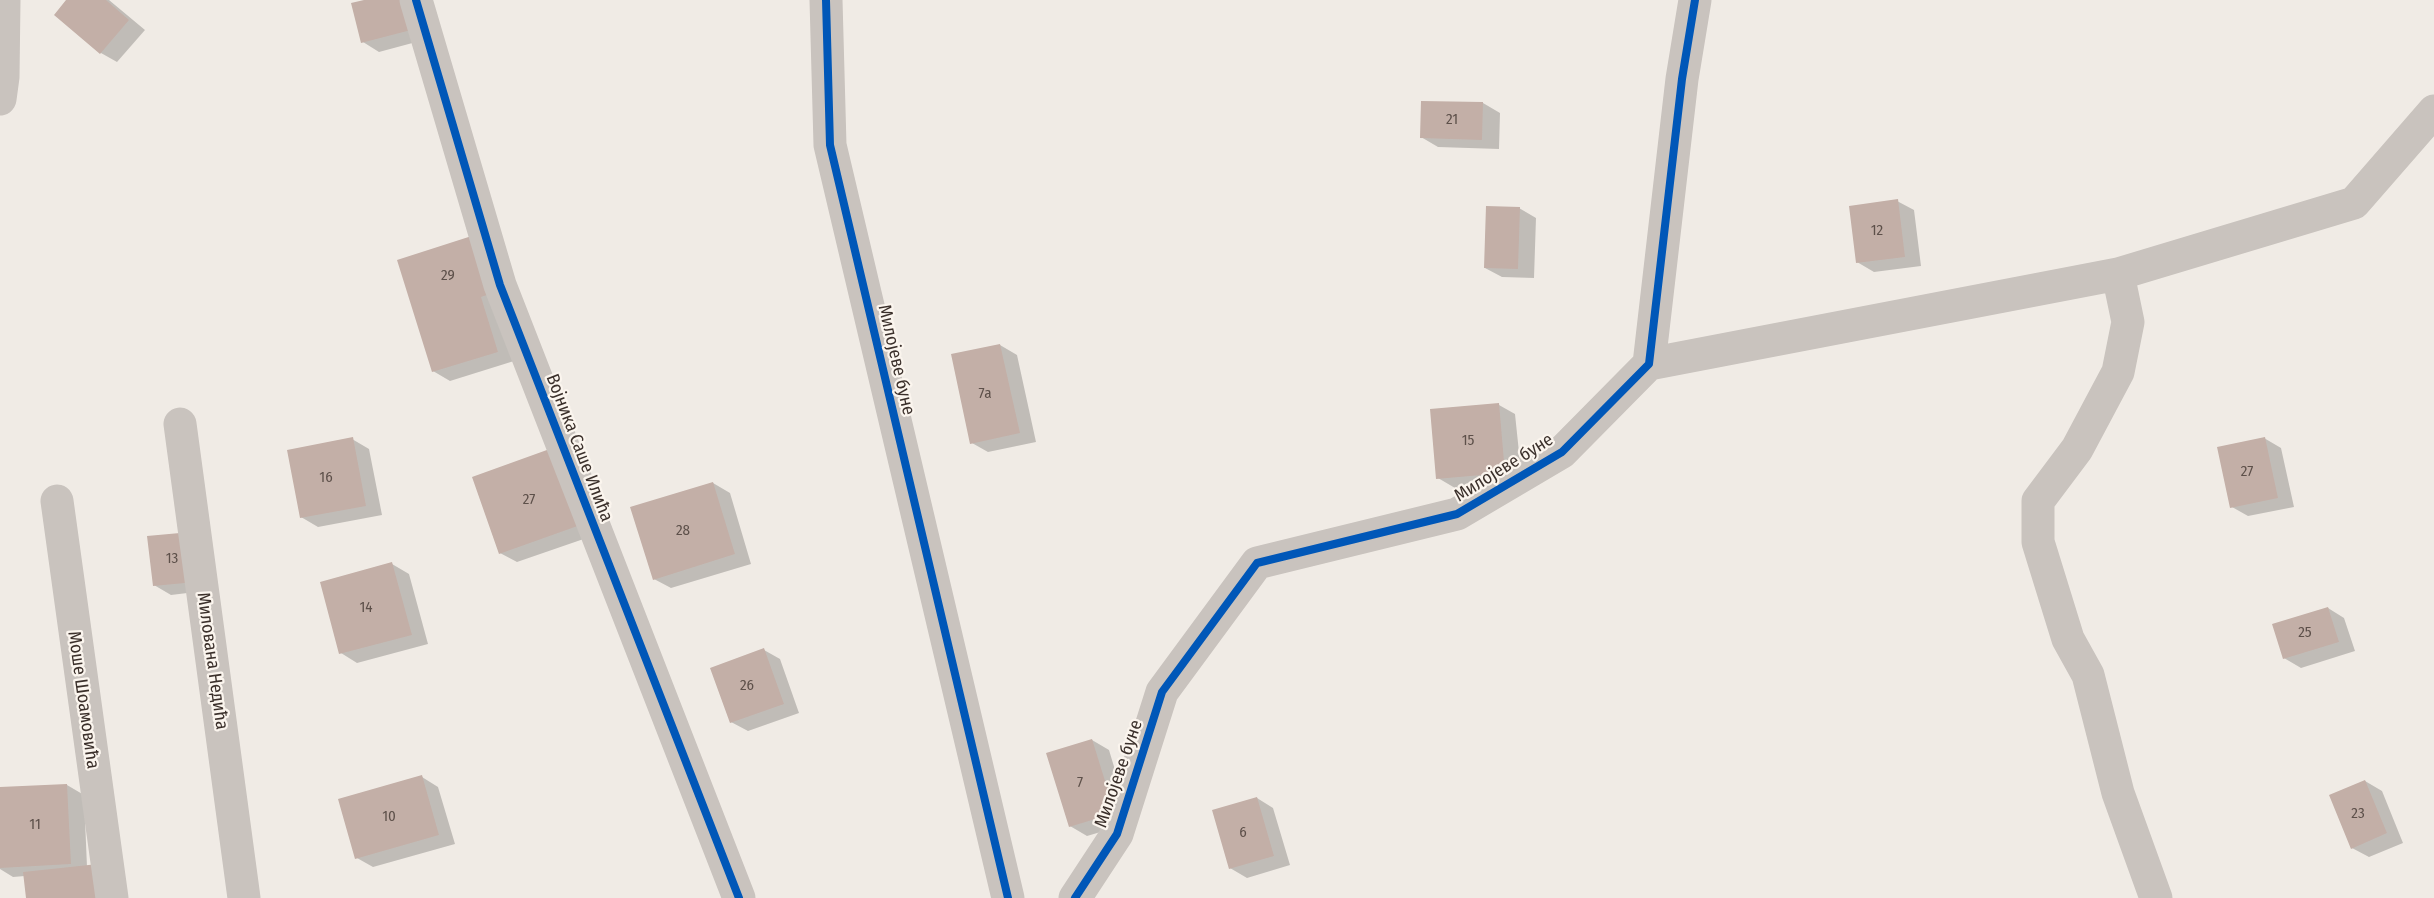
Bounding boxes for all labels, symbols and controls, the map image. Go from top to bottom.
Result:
house number: 21 [1446,111,1458,129]
house number: 12 [1871,222,1883,240]
house number: 29 [441,267,455,285]
street label: Милојеве буне [873,303,919,417]
street label: Војника Саше Илића [541,371,617,525]
house number: 7a [979,385,991,403]
street label: Милојеве буне [1451,429,1557,507]
house number: 15 [1462,432,1474,450]
house number: 27 [2241,463,2253,481]
house number: 16 [319,469,333,487]
house number: 27 [523,491,535,509]
house number: 28 [676,522,690,540]
house number: 13 [166,550,178,568]
street label: Милована Недића [192,591,232,731]
house number: 14 [359,599,373,617]
house number: 25 [2298,624,2312,642]
street label: Моше Шоамовића [63,630,103,770]
house number: 26 [740,677,754,695]
street label: Милојеве буне [1090,717,1148,831]
house number: 7 [1077,774,1083,792]
house number: 23 [2351,805,2365,823]
house number: 10 [382,808,396,826]
house number: 11 [29,816,41,834]
house number: 6 [1239,824,1247,842]

